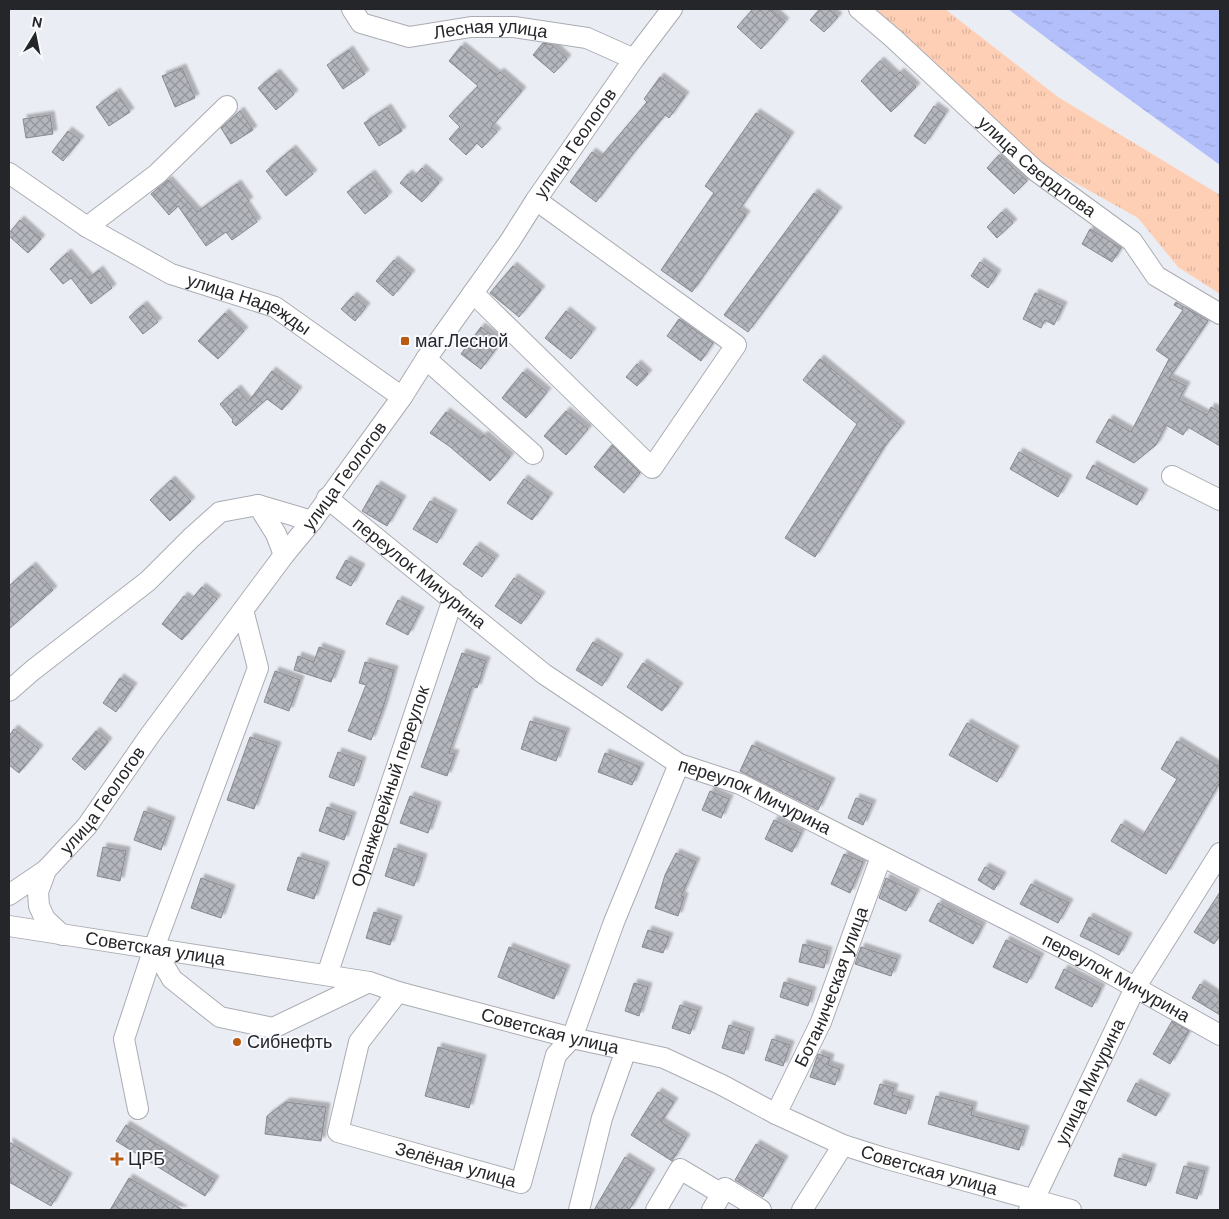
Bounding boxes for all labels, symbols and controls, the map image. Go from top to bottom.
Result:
north arrow [10,10,60,60]
text: N [31,12,44,32]
street label: Лесная улица [432,15,550,45]
street label: улица Геологов [529,83,622,203]
street label: улица Свердлова [973,111,1102,223]
street label: улица Надежды [184,268,316,341]
place label: маг.Лесной [415,329,508,353]
marker: маг.Лесной [399,335,411,347]
street label: улица Геологов [297,417,392,535]
street label: переулок Мичурина [348,512,492,635]
street label: Оранжерейный переулок [345,682,435,890]
street label: улица Геологов [55,742,151,860]
street label: переулок Мичурина [675,753,836,841]
street label: Ботаническая улица [789,903,874,1071]
street label: Советская улица [84,926,228,972]
street label: переулок Мичурина [1038,928,1195,1028]
street label: Советская улица [478,1002,622,1060]
street label: улица Мичурина [1050,1014,1131,1149]
place label: Сибнефть [247,1030,332,1054]
marker: Сибнефть [231,1036,243,1048]
street label: Зелёная улица [392,1136,520,1193]
street label: Советская улица [858,1139,1001,1201]
place label: ЦРБ [128,1147,165,1171]
marker: ЦРБ [110,1152,124,1166]

